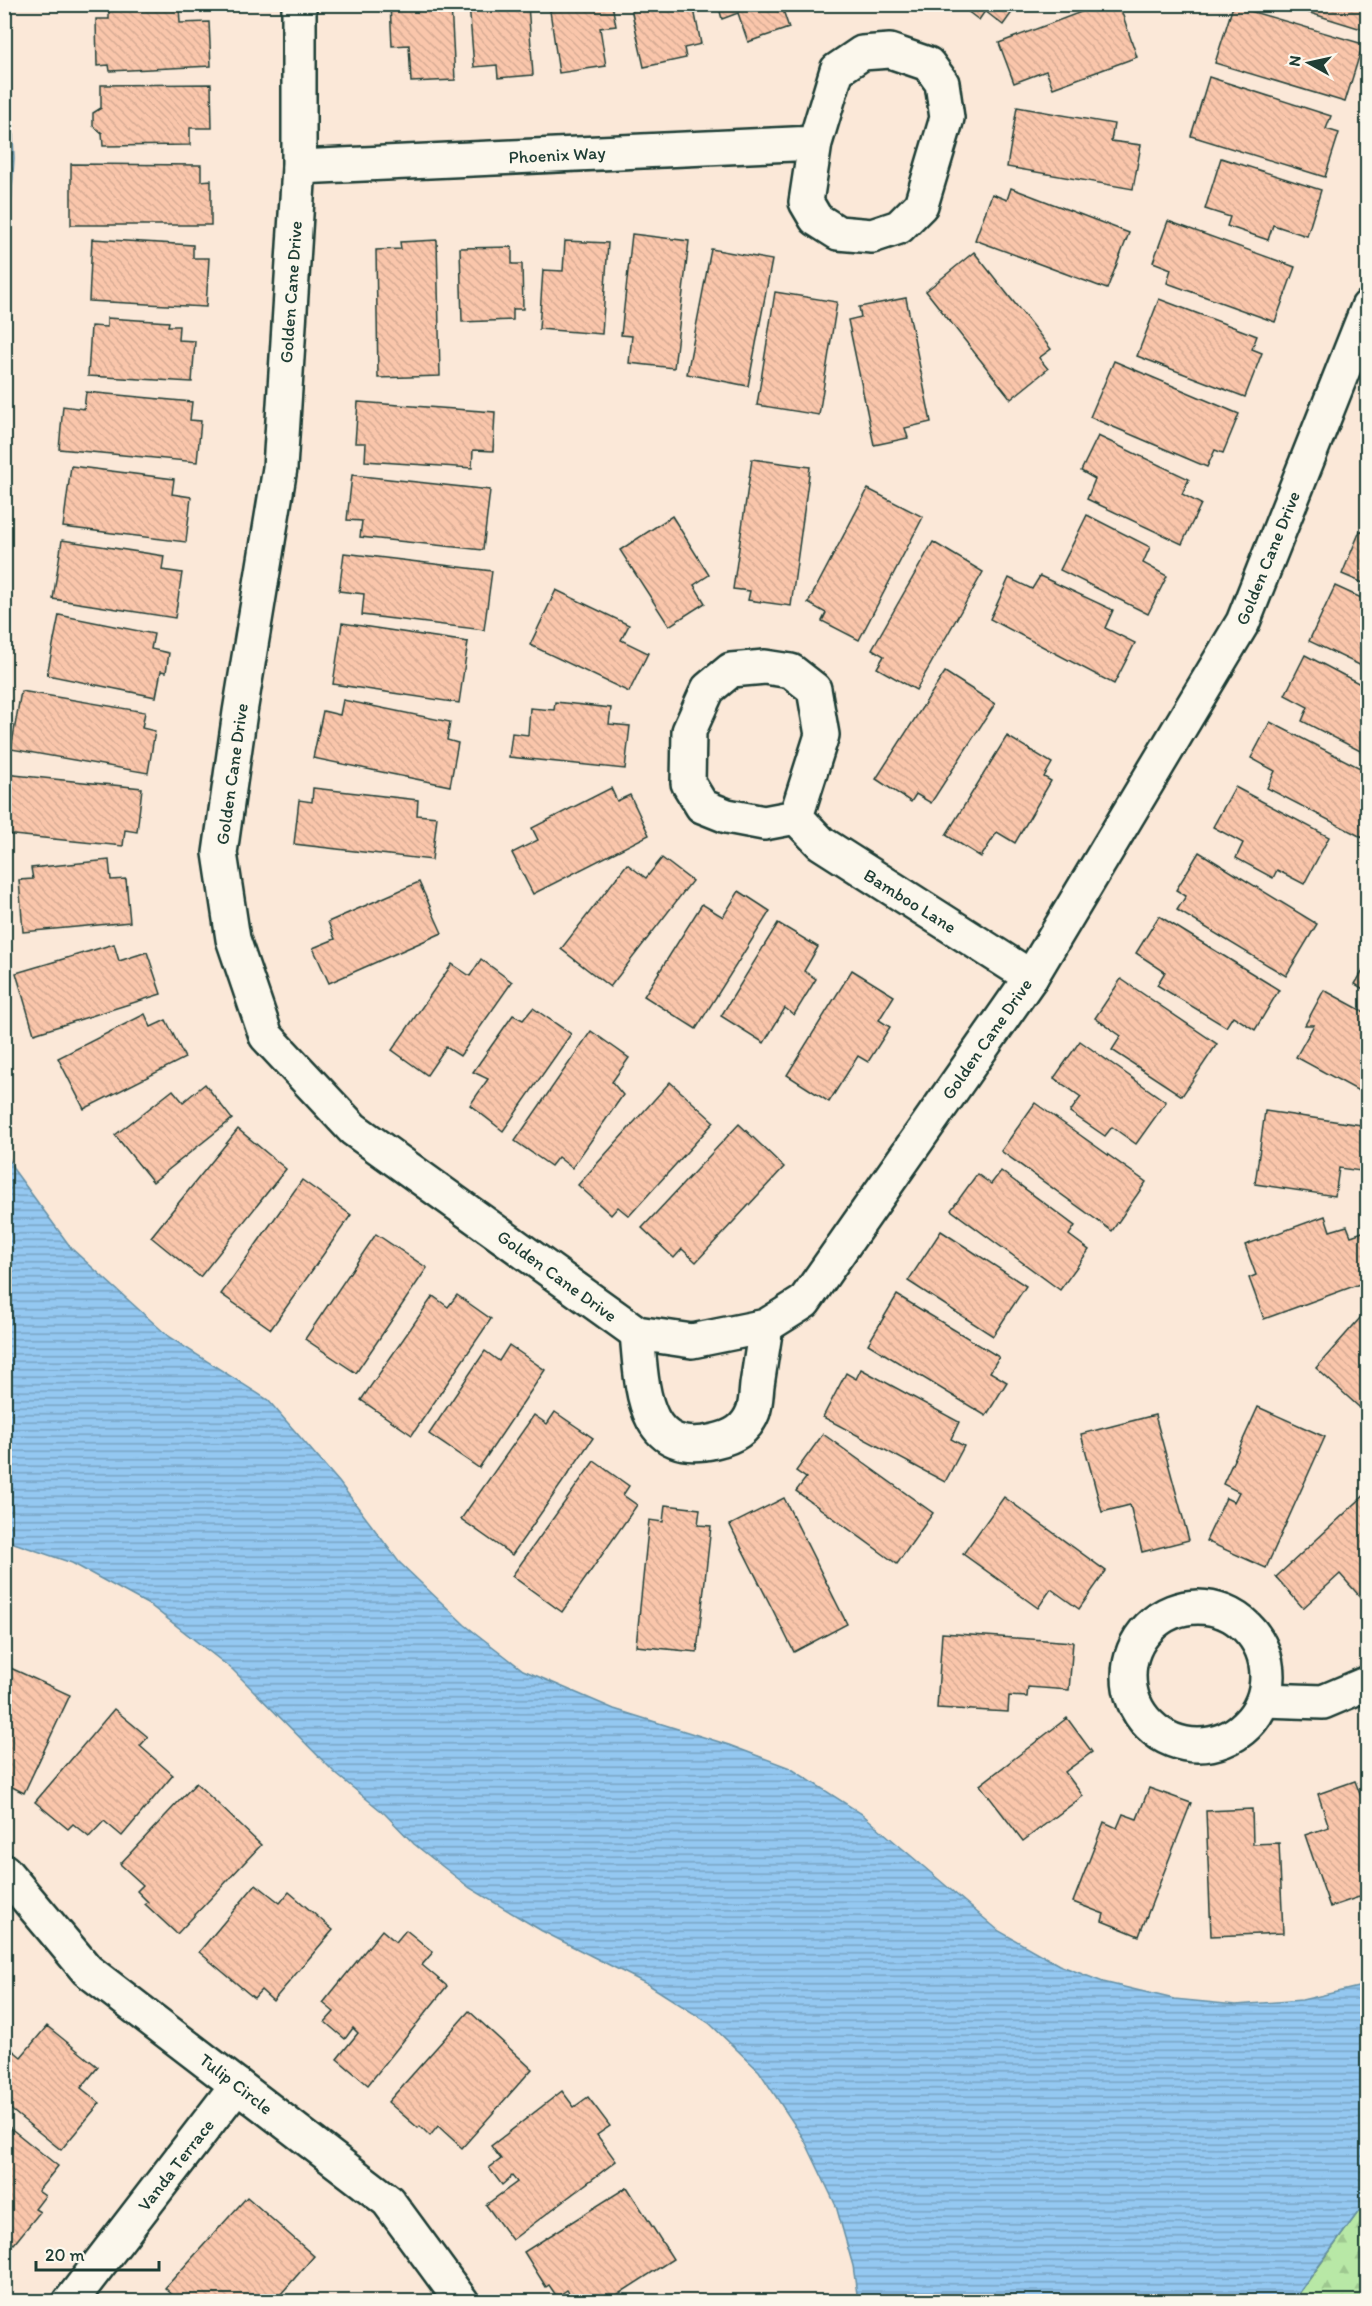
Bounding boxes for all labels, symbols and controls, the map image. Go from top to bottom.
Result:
north arrow [1279,33,1339,93]
text: N [1284,54,1305,68]
street label: Phoenix Way [508,141,607,169]
street label: Golden Cane Drive [275,220,307,364]
street label: Golden Cane Drive [1231,488,1305,628]
street label: Golden Cane Drive [211,702,253,846]
street label: Bamboo Lane [860,864,960,938]
street label: Golden Cane Drive [937,974,1037,1104]
street label: Golden Cane Drive [493,1225,621,1327]
street label: Tulip Circle [195,2049,277,2119]
street label: Vanda Terrace [133,2114,219,2216]
scale bar [36,2234,159,2272]
text: 20 m [45,2244,85,2266]

